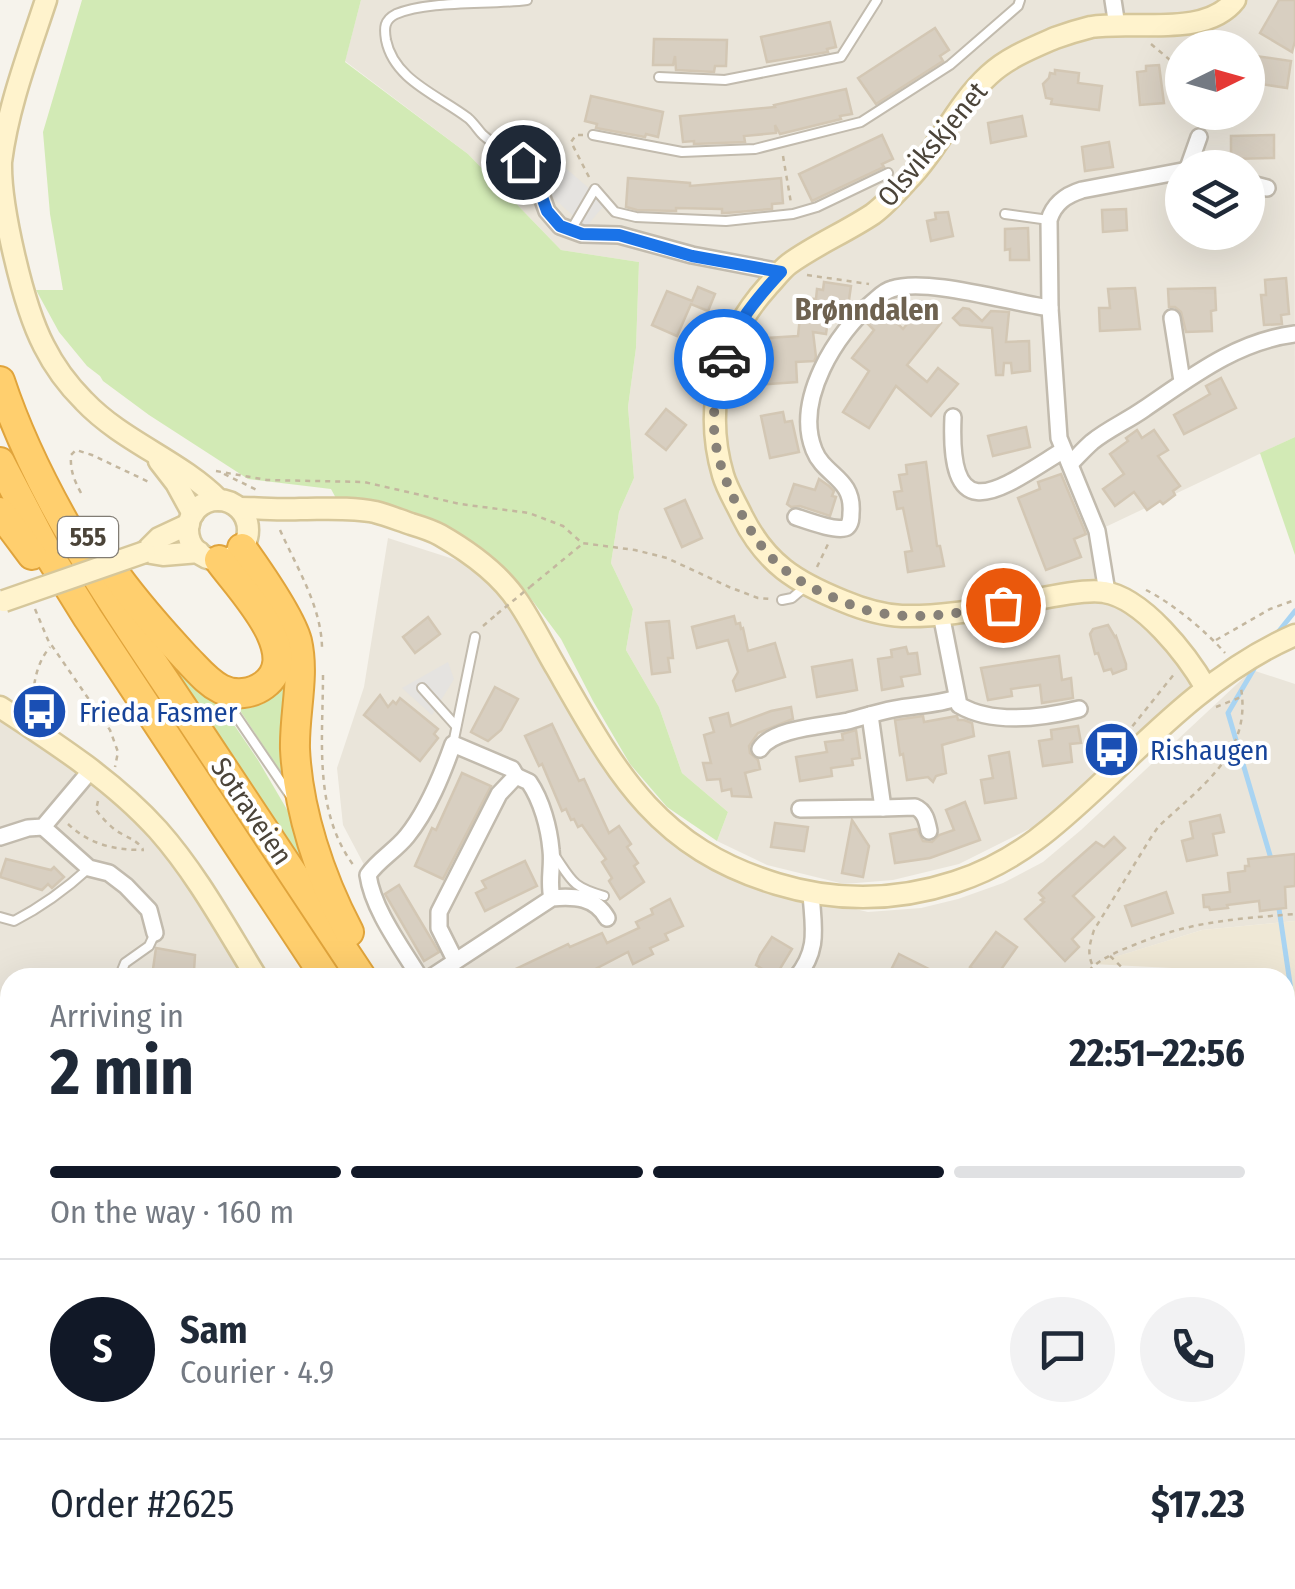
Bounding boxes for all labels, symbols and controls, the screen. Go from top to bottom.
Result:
north arrow [1165,30,1265,130]
map controls [1165,30,1265,250]
street label: Olsvikskjenet [871,75,995,213]
pin [481,120,566,205]
icon: home [496,135,551,190]
button: layers [1165,150,1265,250]
district label: Brønndalen [795,292,939,328]
courier [674,309,774,409]
icon: car [697,332,752,387]
road number: 555 [58,517,118,557]
pin [961,563,1046,648]
icon: bag [976,578,1031,633]
bus stop icon: Frieda Fasmer [10,682,70,742]
place label: Frieda Fasmer [79,696,238,729]
bus stop icon: Rishaugen [1081,720,1141,780]
place label: Rishaugen [1150,734,1269,767]
street label: Sotraveien [204,752,299,871]
text: Arriving in [50,997,184,1035]
text: 22:51–22:56 [1069,1030,1245,1076]
text: 2 min [50,1033,194,1111]
text: On the way · 160 m [50,1193,294,1231]
button: chat [1010,1297,1115,1402]
button: phone [1140,1297,1245,1402]
text: Sam [180,1307,248,1353]
text: S [93,1326,112,1372]
text: Courier · 4.9 [180,1353,334,1391]
text: Order #2625 [50,1481,235,1527]
text: $17.23 [1151,1481,1245,1527]

